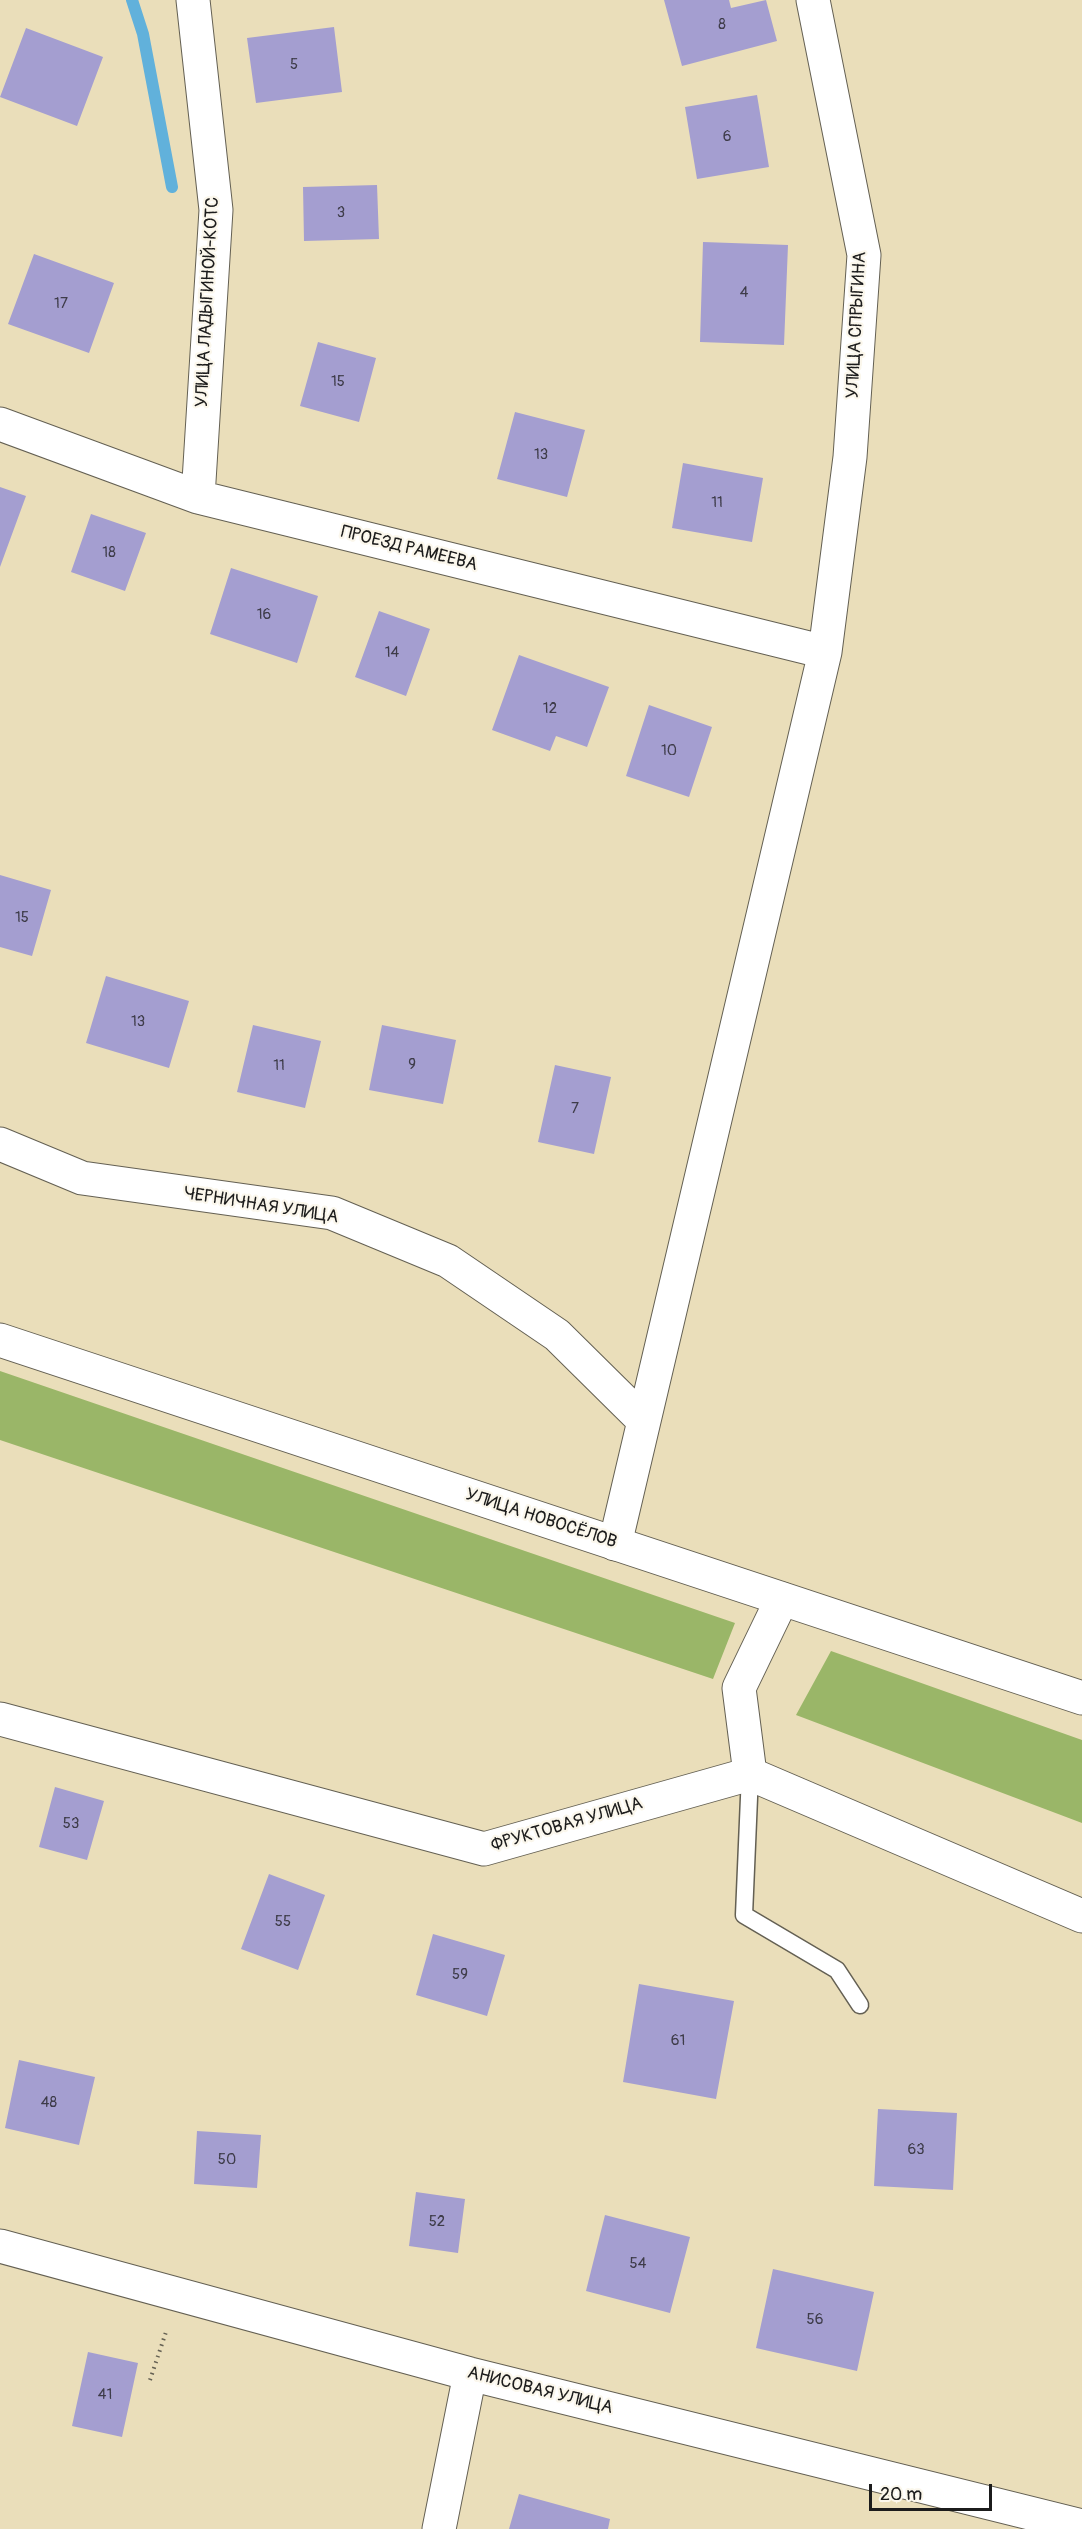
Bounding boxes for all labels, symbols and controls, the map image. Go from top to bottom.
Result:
house number: 8 [718,16,726,34]
house number: 5 [290,56,298,74]
house number: 6 [723,128,731,146]
street label: УЛИЦА ЛАДЫГИНОЙ-КОТС [192,196,224,408]
house number: 3 [337,204,345,222]
street label: УЛИЦА СПРЫГИНА [842,251,872,399]
house number: 4 [740,284,748,302]
house number: 17 [54,295,68,313]
house number: 15 [331,373,345,391]
house number: 13 [534,446,548,464]
house number: 11 [711,494,723,512]
street label: ПРОЕЗД РАМЕЕВА [338,522,480,576]
house number: 18 [102,544,116,562]
house number: 16 [257,606,271,624]
house number: 14 [385,644,399,662]
house number: 12 [543,700,557,718]
house number: 10 [661,742,677,760]
house number: 15 [15,909,29,927]
house number: 13 [131,1013,145,1031]
house number: 9 [408,1056,416,1074]
house number: 11 [273,1057,285,1075]
house number: 7 [571,1100,579,1118]
street label: ЧЕРНИЧНАЯ УЛИЦА [182,1183,340,1229]
street label: УЛИЦА НОВОСЁЛОВ [462,1484,620,1554]
street label: ФРУКТОВАЯ УЛИЦА [489,1793,645,1857]
house number: 53 [63,1815,79,1833]
house number: 55 [275,1913,291,1931]
house number: 59 [452,1966,468,1984]
house number: 61 [671,2032,685,2050]
house number: 48 [41,2094,57,2112]
house number: 63 [907,2141,925,2159]
house number: 50 [218,2151,236,2169]
house number: 52 [429,2213,445,2231]
house number: 54 [630,2255,646,2273]
house number: 56 [807,2311,823,2329]
street label: АНИСОВАЯ УЛИЦА [465,2362,615,2420]
house number: 41 [98,2386,112,2404]
scale bar [872,2472,995,2510]
text: 20 m [880,2483,922,2506]

